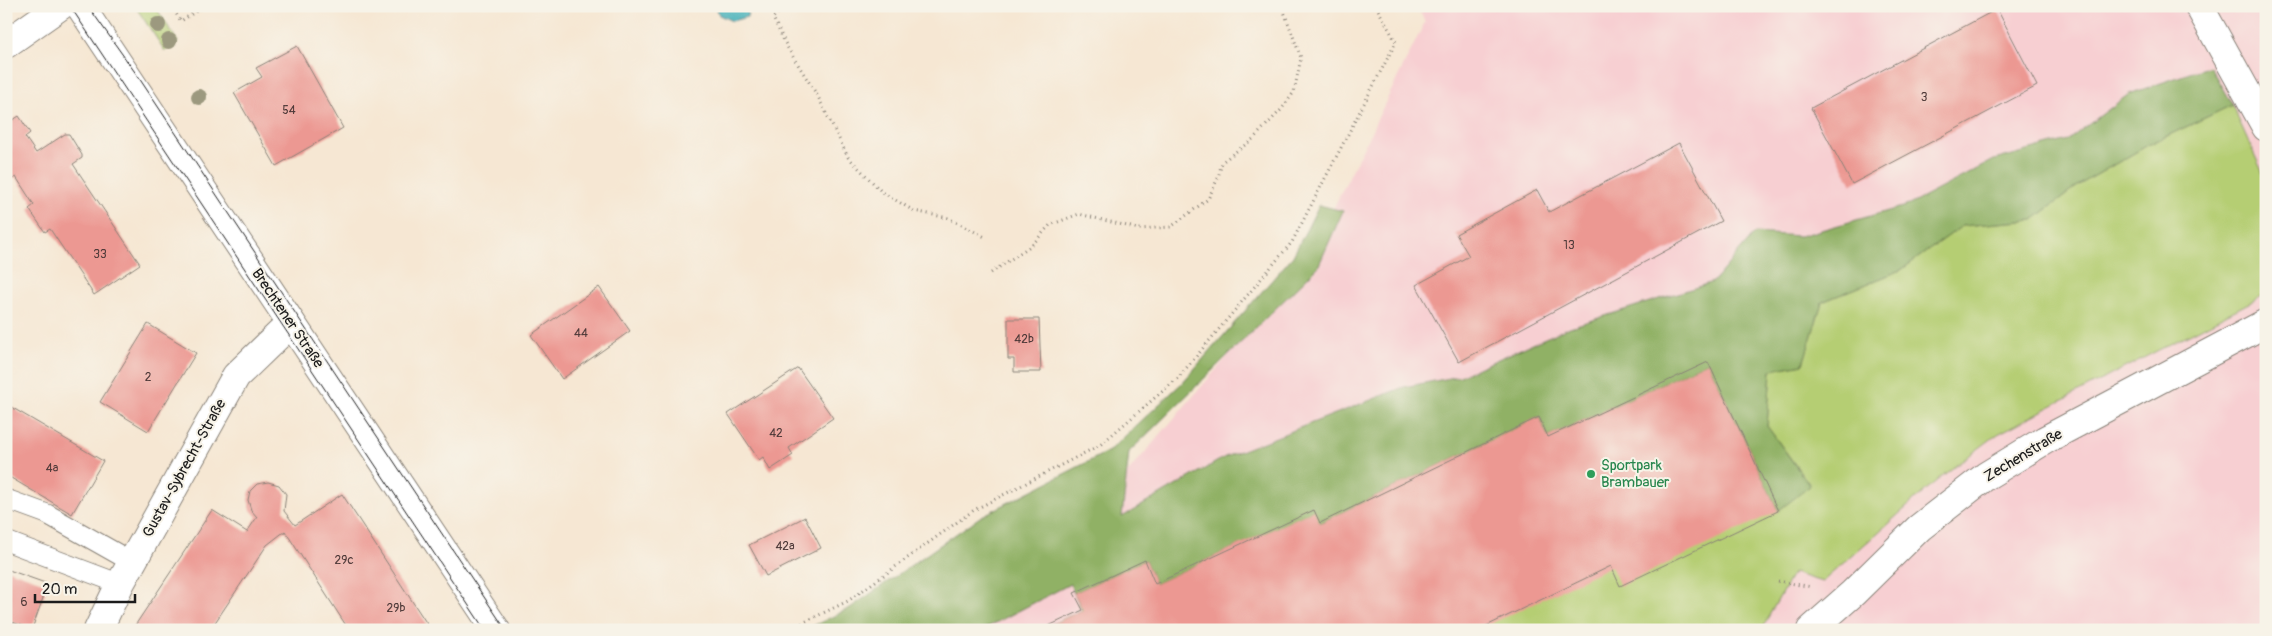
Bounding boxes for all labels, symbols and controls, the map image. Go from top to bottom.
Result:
house number: 3 [1921,90,1928,105]
house number: 54 [282,103,296,118]
house number: 13 [1563,238,1575,253]
house number: 33 [93,247,107,262]
street label: Brechtener Straße [247,265,328,372]
house number: 44 [574,326,588,341]
house number: 42b [1014,332,1034,347]
house number: 2 [145,370,152,385]
street label: Gustav-Sybrecht-Straße [139,395,231,541]
street label: Zechenstraße [1981,424,2066,486]
house number: 42 [769,426,783,441]
place label: Sportpark Brambauer [1601,456,1670,492]
house number: 4a [46,461,59,476]
marker: Sportpark Brambauer [1585,468,1597,480]
house number: 42a [775,539,795,554]
house number: 29c [335,553,353,568]
scale bar [35,571,135,603]
text: 20 m [42,580,77,599]
house number: 6 [21,595,28,610]
house number: 29b [387,601,405,616]

